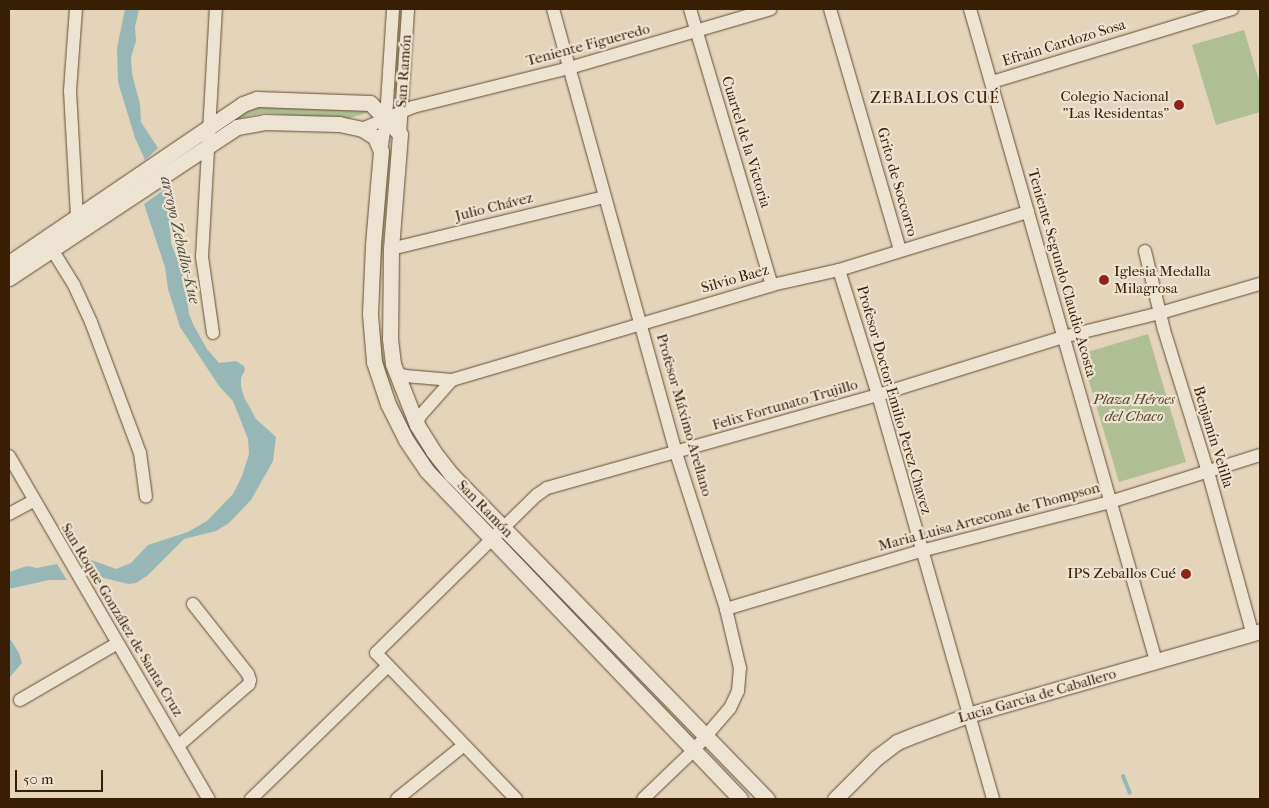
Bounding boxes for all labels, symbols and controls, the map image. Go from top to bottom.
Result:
street label: Efrain Cardozo Sosa [1000,16,1128,70]
street label: Teniente Figueredo [524,20,652,70]
street label: San Ramón [392,34,416,108]
street label: Cuartel de la Victoria [717,74,775,210]
place label: Colegio Nacional "Las Residentas" [1061,87,1169,122]
district label: ZEBALLOS CUÉ [869,88,1001,108]
marker: Colegio Nacional "Las Residentas" [1173,99,1185,111]
street label: Grito de Soccorro [873,125,921,239]
street label: Teniente Segundo Claudio Acosta [1024,167,1100,379]
water label: arroyo Zeballos-Kue [156,174,204,306]
street label: Julio Chávez [453,189,535,225]
street label: Silvio Baez [699,261,771,297]
place label: Iglesia Medalla Milagrosa [1114,262,1211,297]
marker: Iglesia Medalla Milagrosa [1098,274,1110,286]
street label: Profesor Doctor Emilio Perez Chavez [853,284,935,516]
street label: Profesor Máximo Arellano [652,331,716,499]
street label: Felix Fortunato Trujillo [710,376,860,434]
street label: Benjamín Velilla [1189,384,1237,490]
park label: Plaza Héroes del Chaco [1093,390,1175,425]
street label: San Ramón [453,476,517,542]
street label: Maria Luisa Artecona de Thompson [876,479,1102,555]
street label: San Roque González de Santa Cruz [57,520,187,720]
place label: IPS Zeballos Cué [1067,565,1176,583]
marker: IPS Zeballos Cué [1180,568,1192,580]
street label: Lucia Garcia de Caballero [956,665,1118,727]
scale bar [18,760,105,792]
text: 50 m [23,770,53,788]

